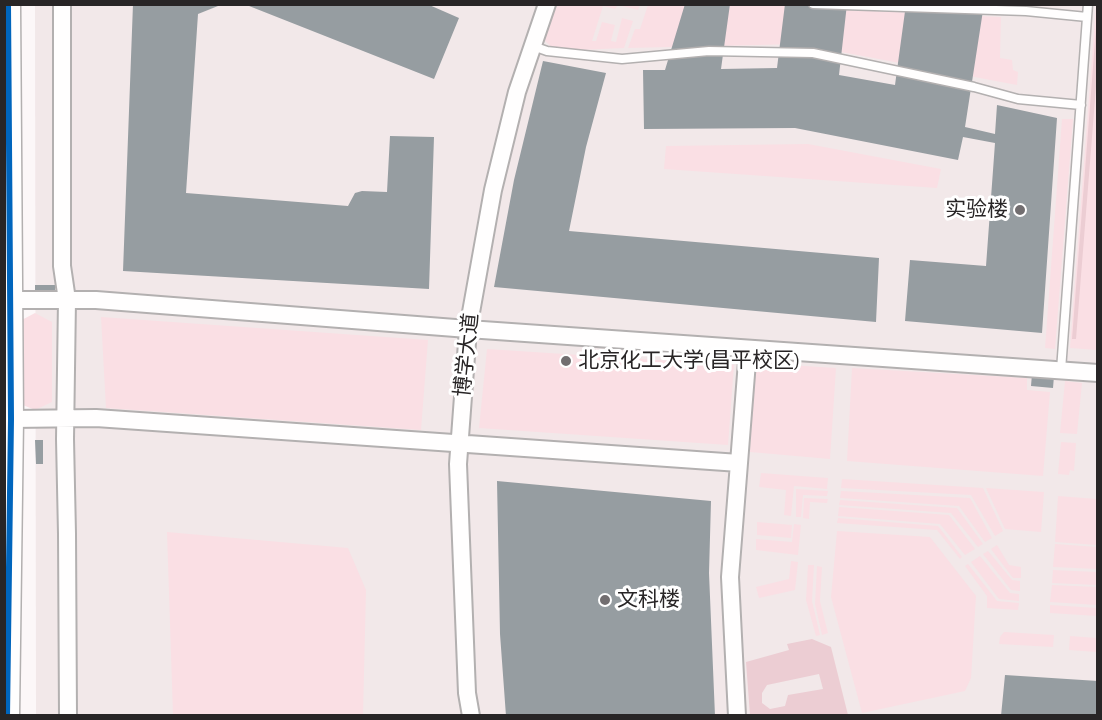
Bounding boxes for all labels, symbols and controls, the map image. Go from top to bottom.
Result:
place label: 实验楼 [945,197,1008,223]
marker: 实验楼 [1013,203,1027,217]
street label: 博学大道 [450,312,484,398]
place label: 北京化工大学(昌平校区) [578,348,800,374]
marker: 北京化工大学(昌平校区) [559,354,573,368]
place label: 文科楼 [617,587,680,613]
marker: 文科楼 [598,593,612,607]

